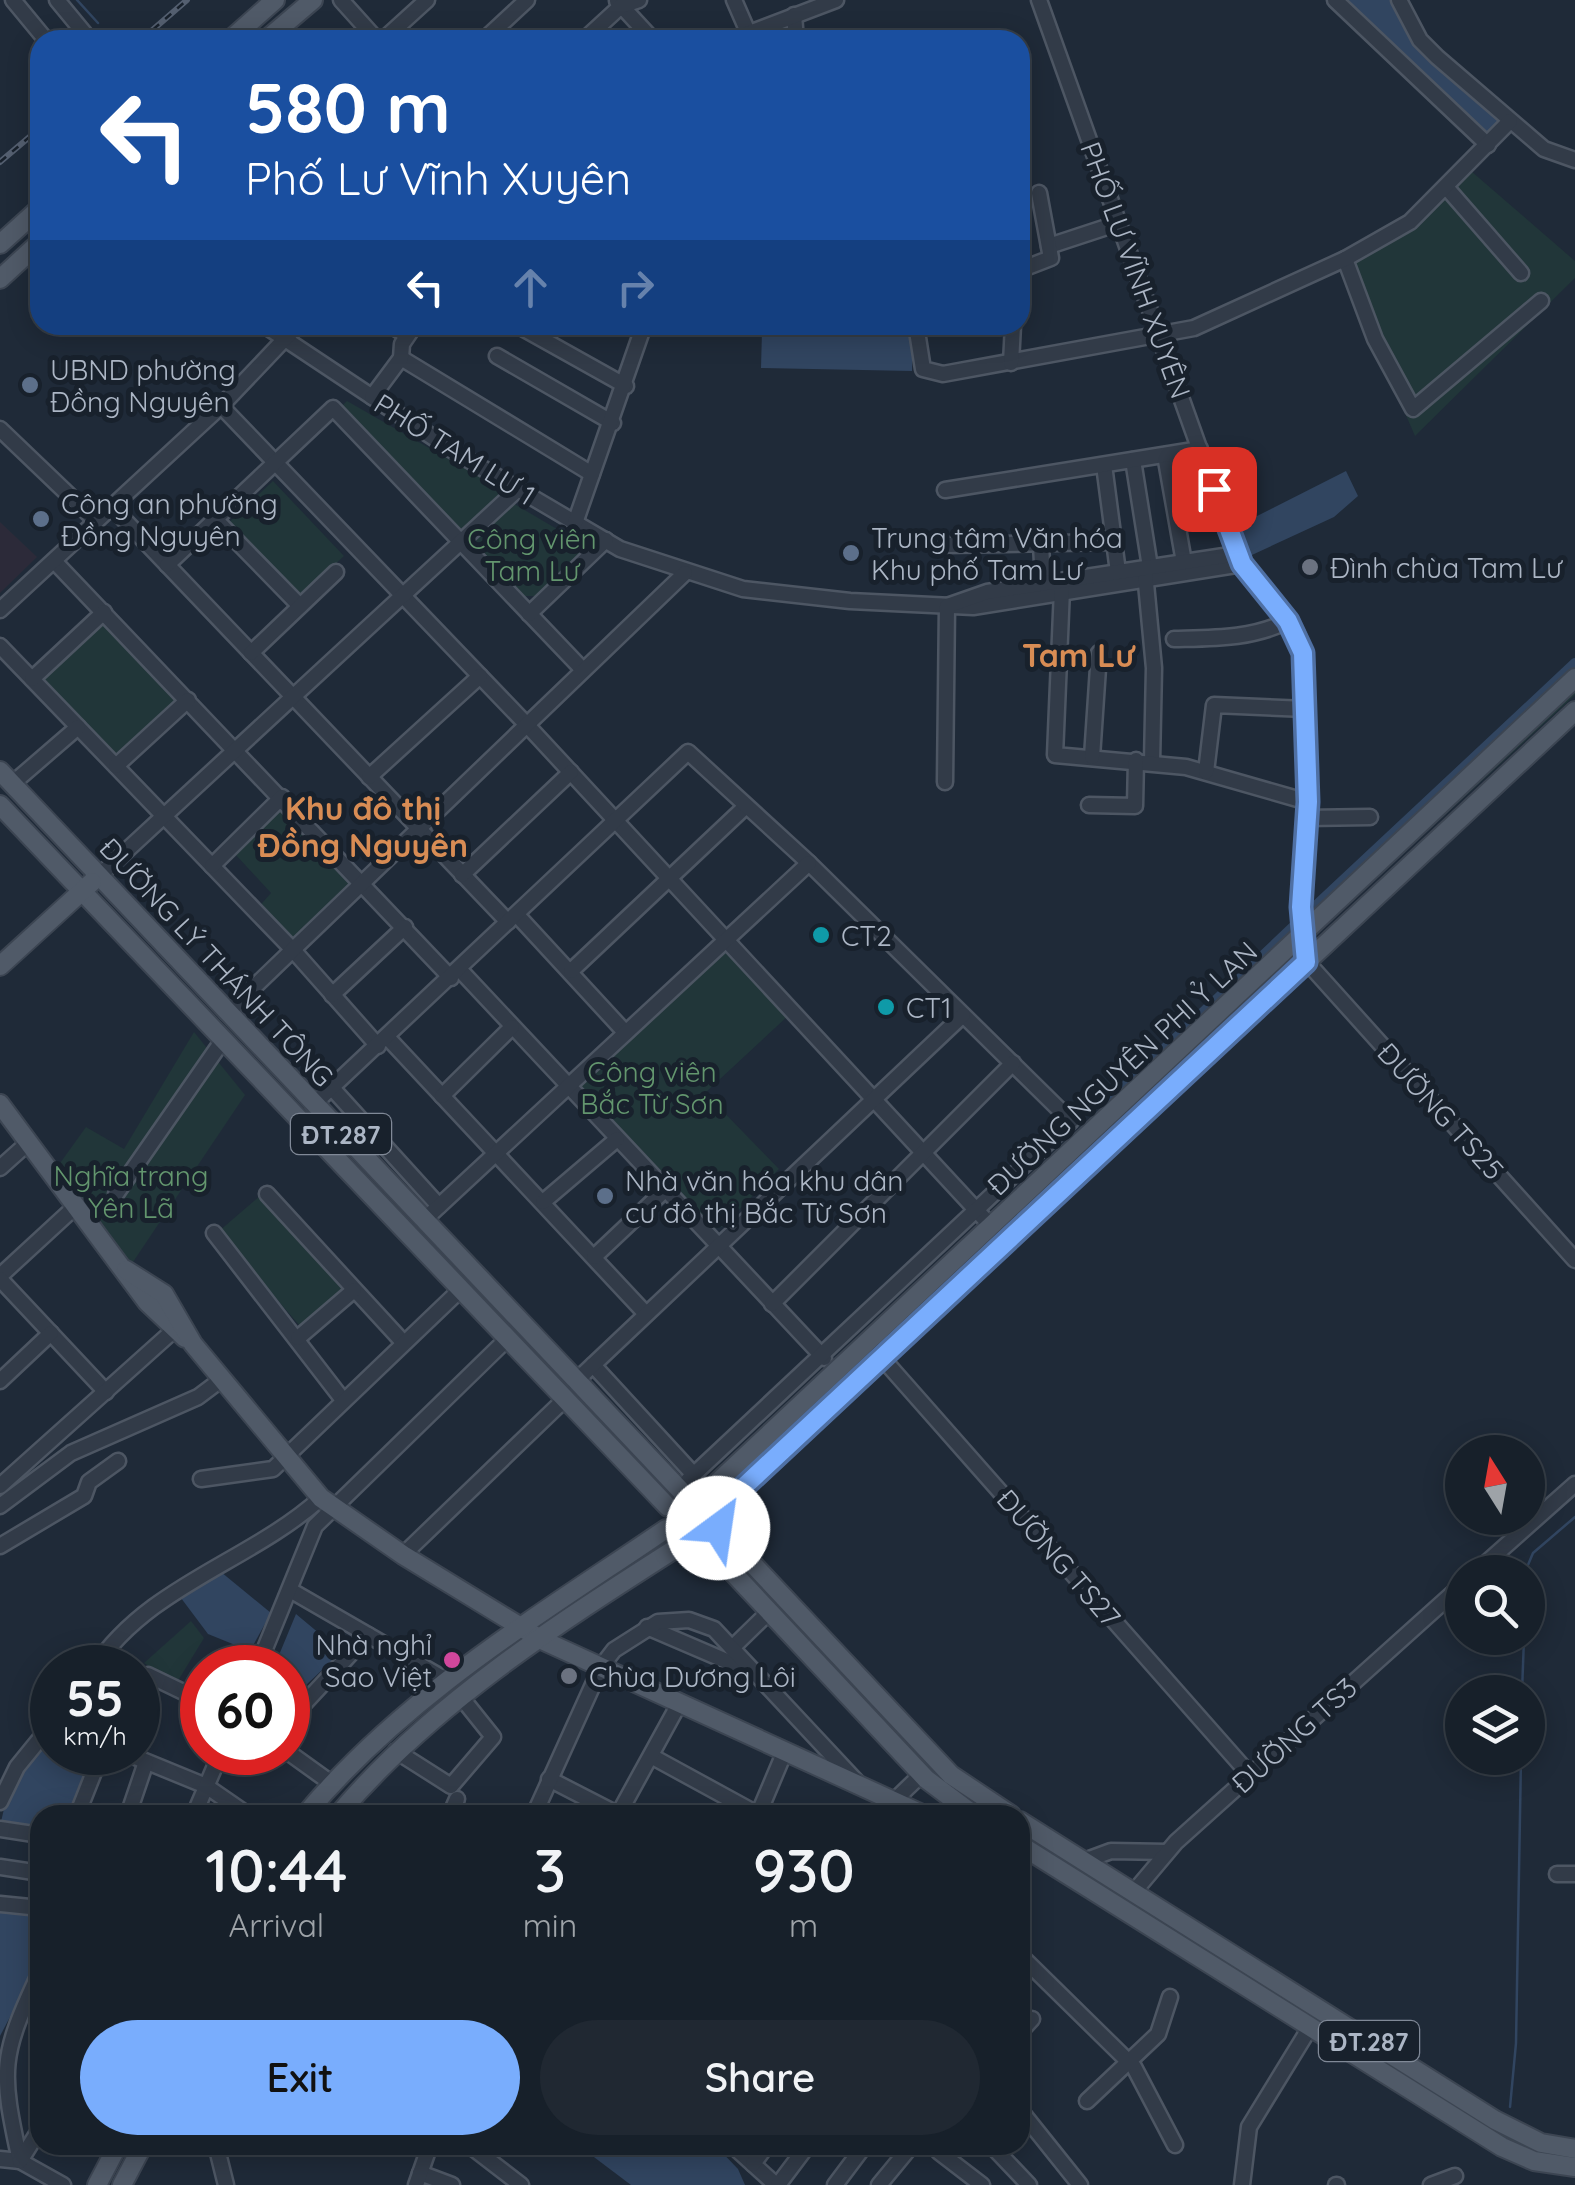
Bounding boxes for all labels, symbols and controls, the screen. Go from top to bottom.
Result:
text: 580 m [245,63,451,151]
icon: left [80,70,210,200]
street label: PHỐ LƯ VĨNH XUYÊN [1073,137,1199,403]
text: Phố Lư Vĩnh Xuyên [245,150,631,206]
icon: left [398,260,453,315]
icon: ahead [503,260,558,315]
icon: right [608,260,663,315]
place label: UBND phường Đồng Nguyên [50,352,236,419]
marker: UBND phường Đồng Nguyên [19,374,41,396]
street label: PHỐ TAM LƯ 1 [368,386,542,512]
pin [1172,447,1257,532]
icon: arrive [1187,462,1242,517]
place label: Công an phường Đồng Nguyên [61,486,278,553]
marker: Công an phường Đồng Nguyên [30,508,52,530]
place label: Trung tâm Văn hóa Khu phố Tam Lư [871,520,1123,587]
park label: Công viên Tam Lư [467,521,597,588]
marker: Trung tâm Văn hóa Khu phố Tam Lư [840,542,862,564]
place label: Đình chùa Tam Lư [1330,550,1563,585]
marker: Đình chùa Tam Lư [1299,556,1321,578]
district label: Tam Lư [1022,635,1136,675]
district label: Khu đô thị Đồng Nguyên [257,788,468,865]
street label: ĐƯỜNG LÝ THÁNH TÔNG [93,830,341,1094]
place label: CT2 [841,918,892,953]
marker: CT2 [810,924,832,946]
street label: ĐƯỜNG NGUYÊN PHI Ỷ LAN [980,934,1264,1202]
place label: CT1 [906,990,952,1025]
marker: CT1 [875,996,897,1018]
street label: ĐƯỜNG TS25 [1370,1035,1512,1187]
park label: Công viên Bắc Từ Sơn [580,1054,724,1121]
road number: ĐT.287 [291,1114,391,1154]
park label: Nghĩa trang Yên Lã [54,1158,208,1225]
place label: Nhà văn hóa khu dân cư đô thị Bắc Từ Sơn [625,1163,903,1230]
marker: Nhà văn hóa khu dân cư đô thị Bắc Từ Sơn [594,1185,616,1207]
north arrow [1445,1435,1545,1535]
map controls [1445,1435,1545,1775]
position arrow [666,1476,770,1580]
street label: ĐƯỜNG TS27 [990,1482,1128,1634]
button: search [1445,1555,1545,1655]
place label: Nhà nghỉ Sao Việt [316,1627,432,1694]
speed limit sign: 60 [180,1645,310,1775]
marker: Nhà nghỉ Sao Việt [441,1649,463,1671]
place label: Chùa Dương Lôi [589,1659,796,1694]
marker: Chùa Dương Lôi [558,1665,580,1687]
text: 55 [66,1666,124,1729]
street label: ĐƯỜNG TS3 [1224,1670,1364,1800]
button: layers [1445,1675,1545,1775]
text: km/h [63,1720,127,1751]
text: 10:44 [205,1832,347,1907]
text: 3 [534,1832,566,1907]
text: 930 [752,1832,855,1907]
text: Arrival [228,1905,324,1945]
text: min [523,1905,577,1945]
text: m [789,1905,818,1945]
button: Exit [80,2020,520,2135]
button: Share [540,2020,980,2135]
road number: ĐT.287 [1319,2021,1419,2061]

